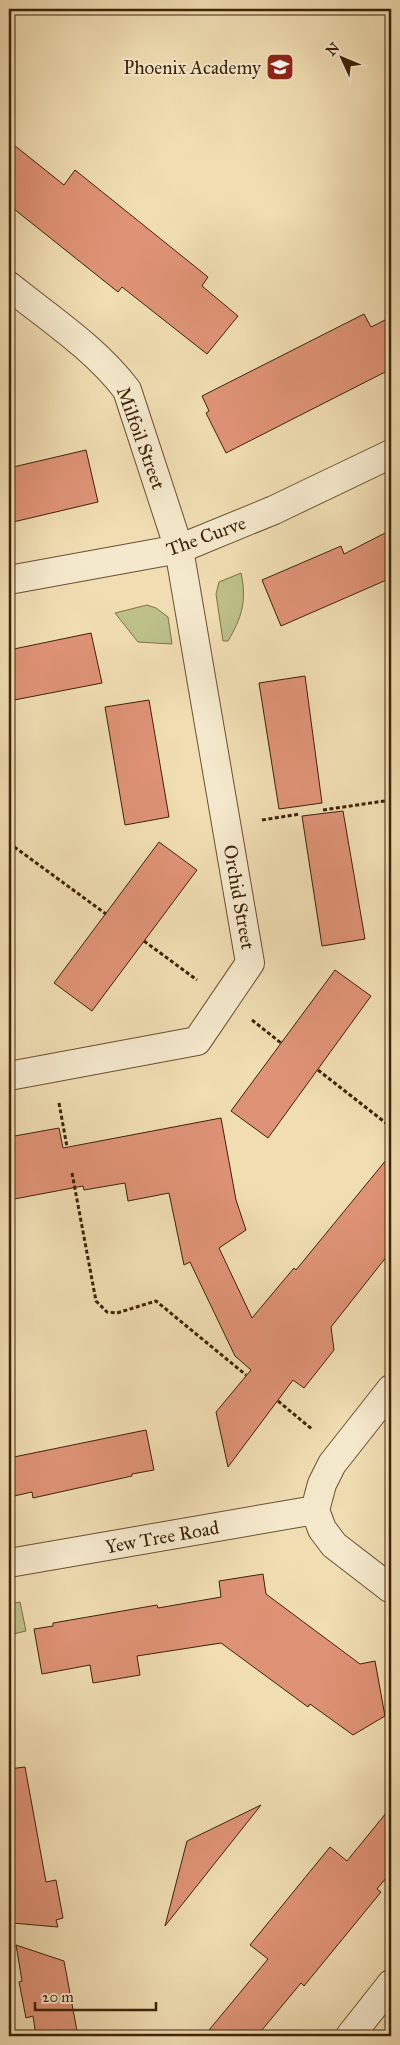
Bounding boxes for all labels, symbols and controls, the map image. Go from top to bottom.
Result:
north arrow [318,32,368,82]
text: N [323,39,343,59]
school or university icon: Phoenix Academy [265,52,295,82]
place label: Phoenix Academy [123,56,262,79]
street label: Milfoil Street [112,384,170,493]
street label: The Curve [163,511,249,561]
street label: Orchid Street [218,843,260,951]
street label: Yew Tree Road [103,1516,221,1558]
scale bar [35,1980,156,2012]
text: 20 m [42,1988,74,2006]

